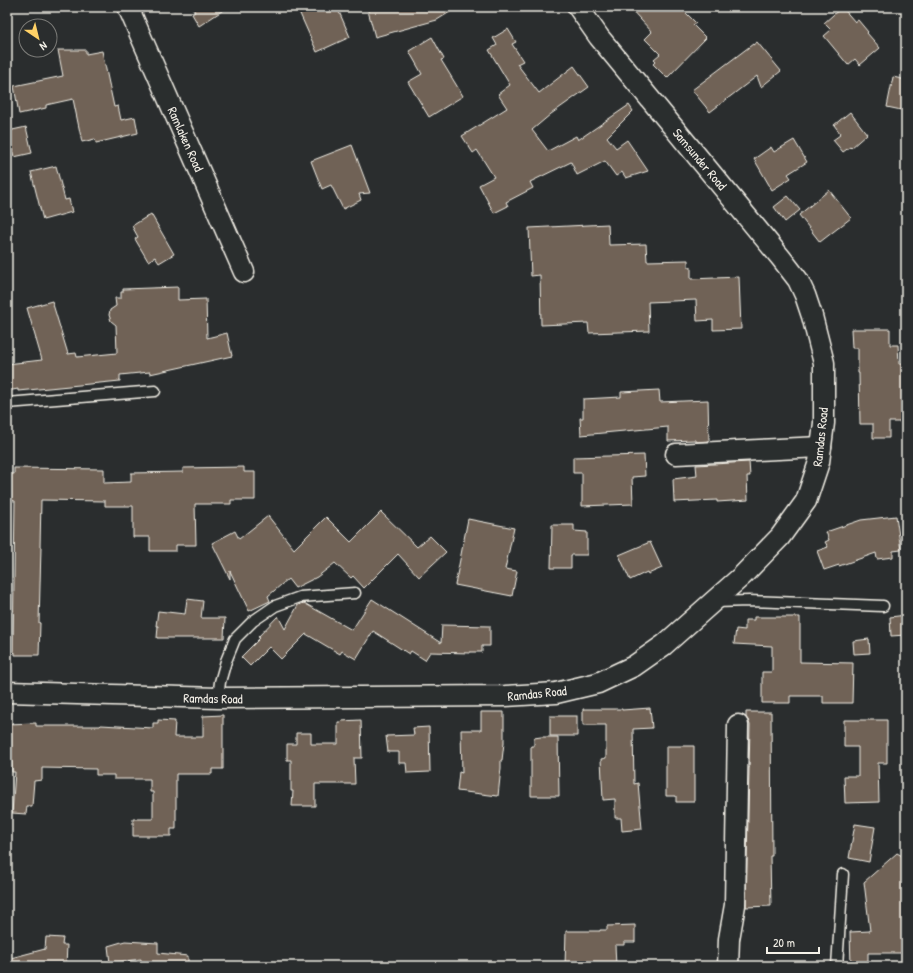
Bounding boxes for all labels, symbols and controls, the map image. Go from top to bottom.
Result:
north arrow [18,18,58,58]
text: N [37,39,50,54]
street label: Ramlaken Road [164,104,208,174]
street label: Samsunder Road [669,124,731,194]
street label: Ramdas Road [808,407,832,467]
street label: Ramdas Road [507,681,567,705]
street label: Ramdas Road [183,688,243,708]
scale bar [767,929,819,955]
text: 20 m [773,934,795,951]

